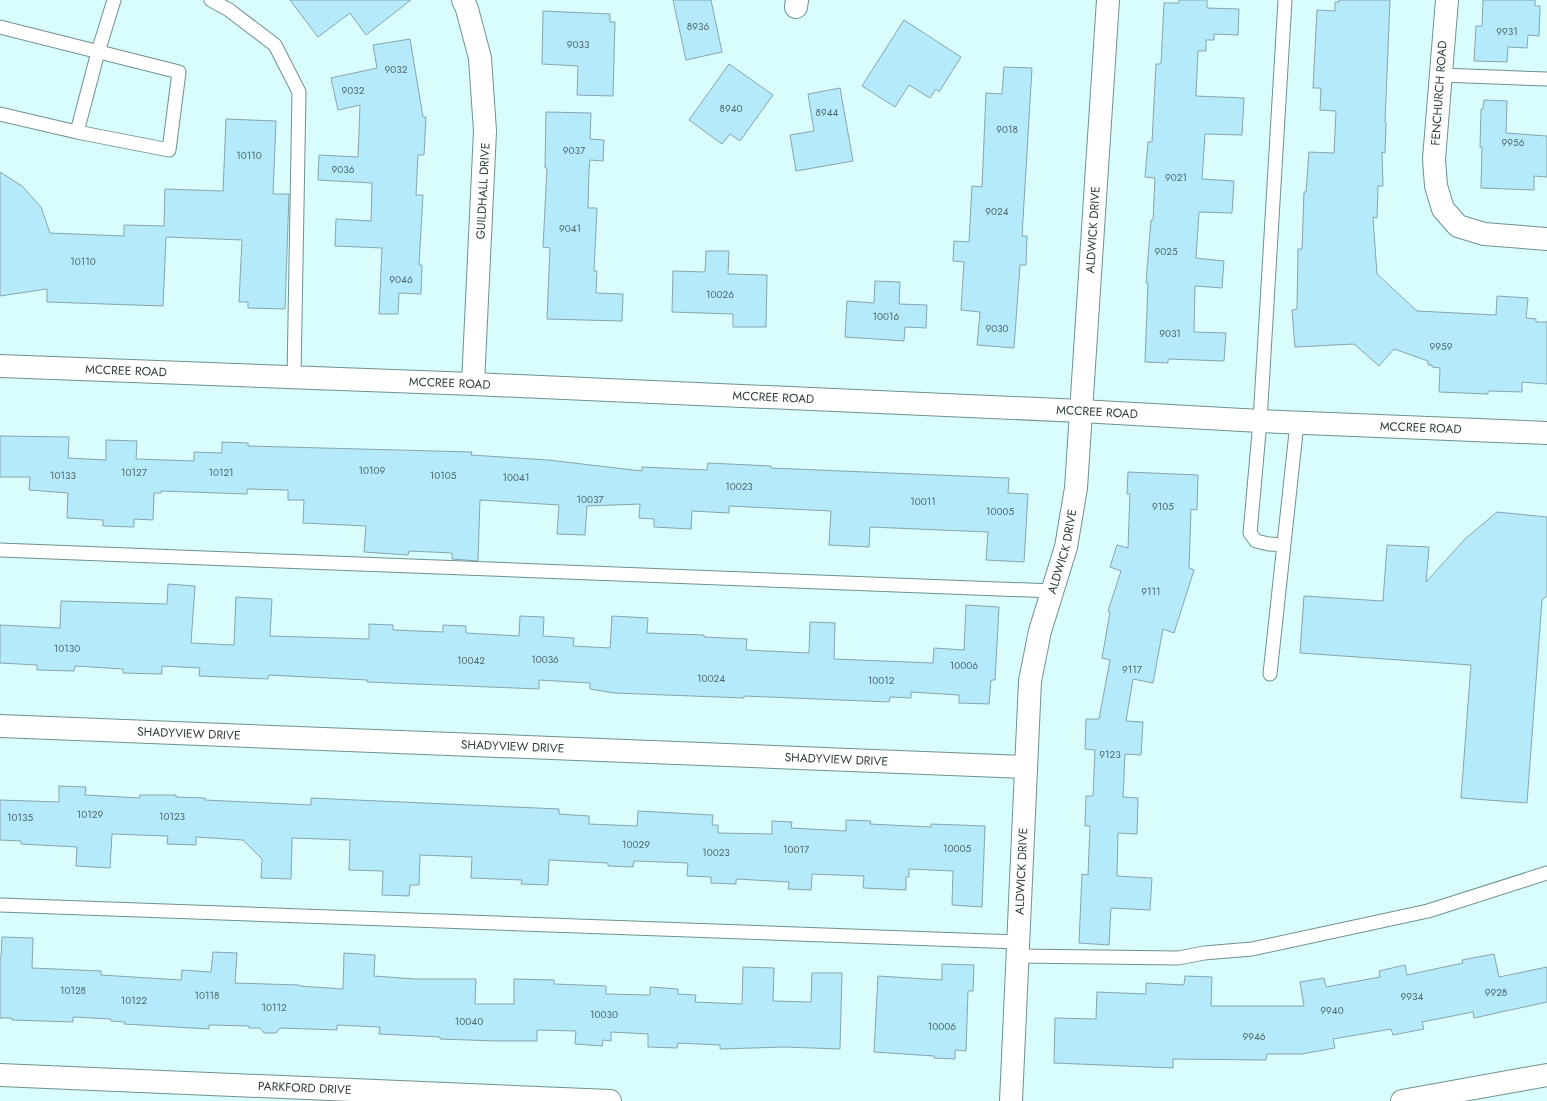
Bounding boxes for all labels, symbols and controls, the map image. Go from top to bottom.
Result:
house number: 8936 [687,19,709,34]
house number: 9931 [1496,24,1518,39]
house number: 9033 [567,37,590,52]
street label: FENCHURCH ROAD [1426,40,1452,146]
house number: 9032 [385,62,408,77]
house number: 9032 [342,83,365,98]
house number: 8940 [719,101,743,116]
house number: 8944 [816,105,839,120]
house number: 9018 [996,122,1018,137]
house number: 9956 [1502,135,1525,150]
street label: GUILDHALL DRIVE [471,142,495,240]
house number: 9037 [563,143,586,158]
house number: 10110 [236,148,262,163]
house number: 9036 [332,162,355,177]
house number: 9021 [1165,170,1187,185]
street label: ALDWICK DRIVE [1081,186,1105,274]
house number: 9024 [985,204,1009,219]
house number: 9041 [559,221,581,236]
house number: 9025 [1154,244,1178,259]
house number: 10110 [70,254,96,269]
house number: 9046 [389,272,413,287]
house number: 10026 [706,287,734,302]
house number: 10016 [873,309,900,324]
house number: 9030 [985,321,1009,336]
house number: 9031 [1159,326,1181,341]
house number: 9959 [1430,339,1453,354]
street label: MCCREE ROAD [85,360,167,381]
street label: MCCREE ROAD [409,373,491,394]
street label: MCCREE ROAD [732,387,815,408]
street label: MCCREE ROAD [1056,401,1138,423]
street label: MCCREE ROAD [1379,417,1462,438]
house number: 10109 [359,463,386,478]
house number: 10127 [121,465,148,480]
house number: 10121 [208,465,234,480]
house number: 10133 [50,468,76,483]
house number: 10105 [430,468,457,483]
house number: 10041 [503,470,529,485]
house number: 10023 [725,479,753,494]
house number: 10037 [576,492,604,507]
house number: 10011 [910,494,936,509]
house number: 9105 [1152,499,1174,514]
house number: 10005 [986,504,1014,519]
street label: ALDWICK DRIVE [1043,508,1081,596]
house number: 9111 [1141,584,1161,599]
house number: 10130 [54,641,80,656]
house number: 10036 [531,652,559,667]
house number: 10042 [457,653,485,668]
house number: 10006 [950,658,978,673]
house number: 9117 [1122,662,1143,677]
house number: 10024 [697,671,725,686]
house number: 10012 [868,673,895,688]
street label: SHADYVIEW DRIVE [137,722,241,745]
street label: SHADYVIEW DRIVE [461,735,565,758]
house number: 9123 [1099,747,1121,762]
street label: SHADYVIEW DRIVE [784,748,888,770]
house number: 10129 [77,807,103,822]
house number: 10123 [159,809,186,824]
house number: 10135 [7,810,33,825]
street label: ALDWICK DRIVE [1010,827,1032,915]
house number: 10029 [622,837,650,852]
house number: 10005 [943,841,971,856]
house number: 10017 [783,842,810,857]
house number: 10023 [702,845,730,860]
house number: 10128 [60,983,86,998]
house number: 9928 [1485,985,1507,1000]
house number: 10118 [195,988,219,1003]
house number: 9934 [1401,989,1424,1004]
house number: 10122 [121,993,147,1008]
house number: 10112 [261,1000,287,1015]
house number: 9940 [1320,1003,1344,1018]
house number: 10030 [590,1007,618,1022]
house number: 10040 [455,1014,483,1029]
house number: 10006 [928,1019,956,1034]
house number: 9946 [1242,1029,1266,1044]
street label: PARKFORD DRIVE [258,1077,352,1099]

